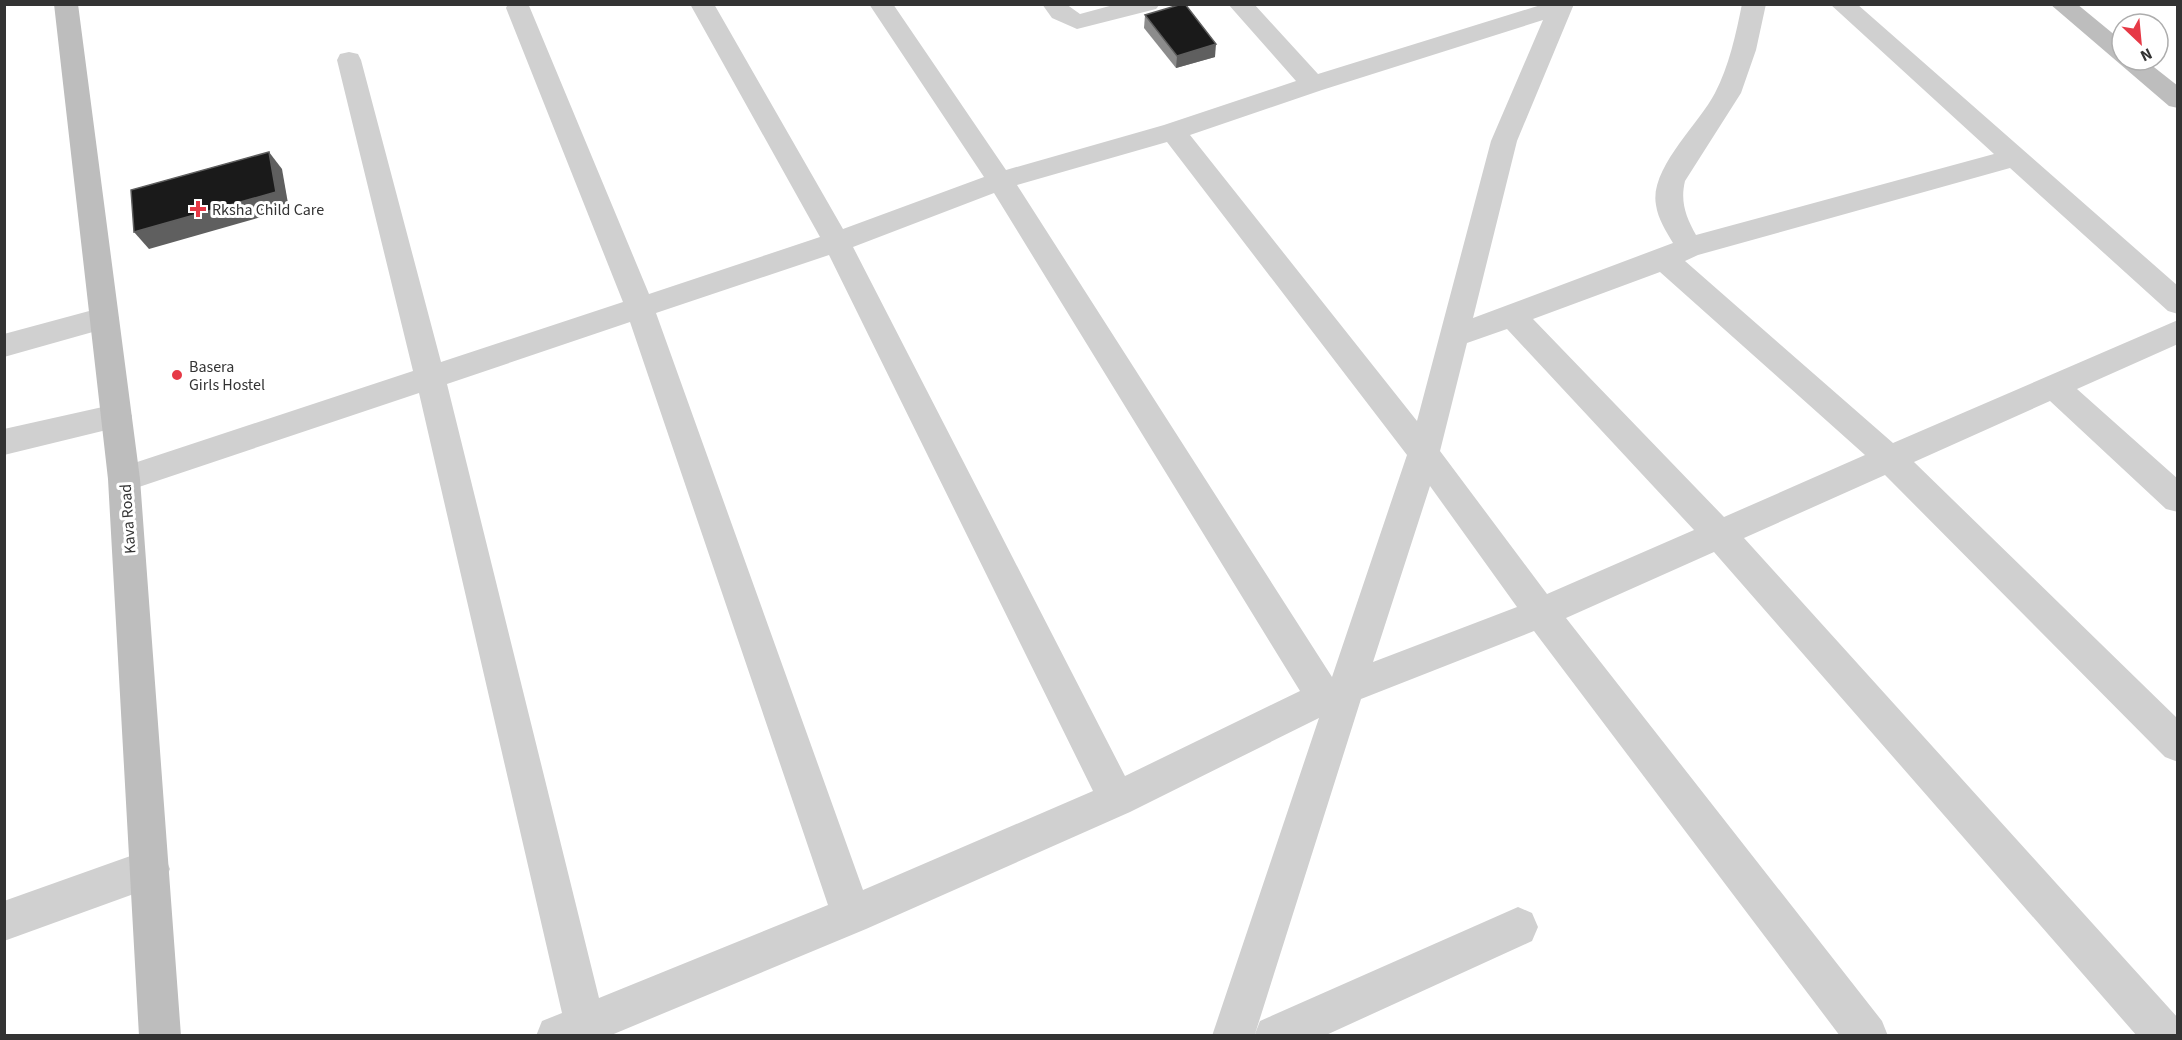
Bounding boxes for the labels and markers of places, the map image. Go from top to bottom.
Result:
place label: Rksha Child Care [212,199,324,221]
marker: Rksha Child Care [189,200,207,218]
place label: Basera Girls Hostel [189,356,265,396]
marker: Basera Girls Hostel [170,368,184,382]

